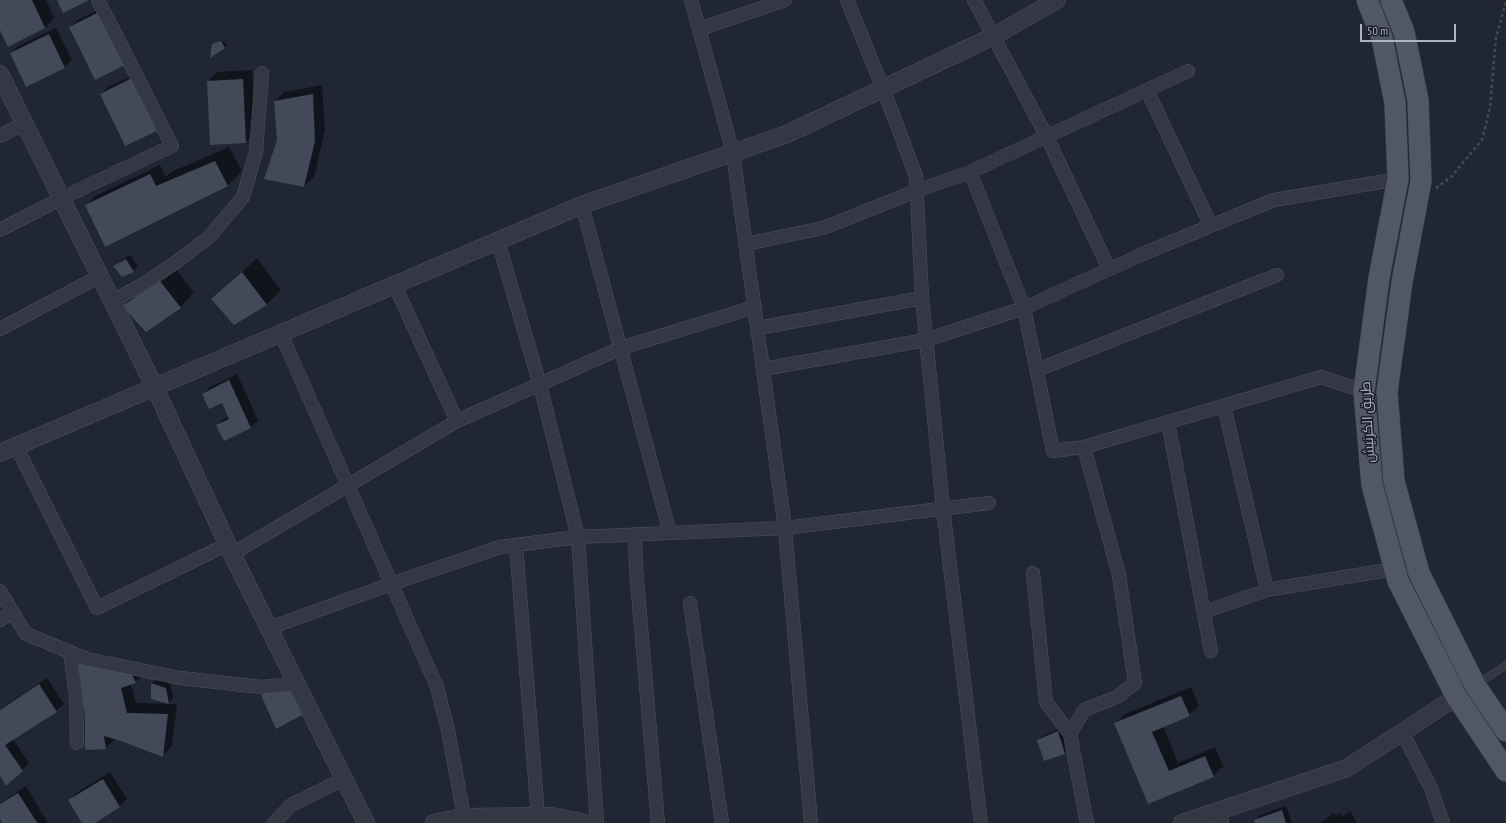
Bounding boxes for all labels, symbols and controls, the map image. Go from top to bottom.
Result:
scale bar [1362,16,1458,42]
text: 50 m [1367,23,1388,38]
street label: طريق الكرنيش [1357,381,1379,463]

